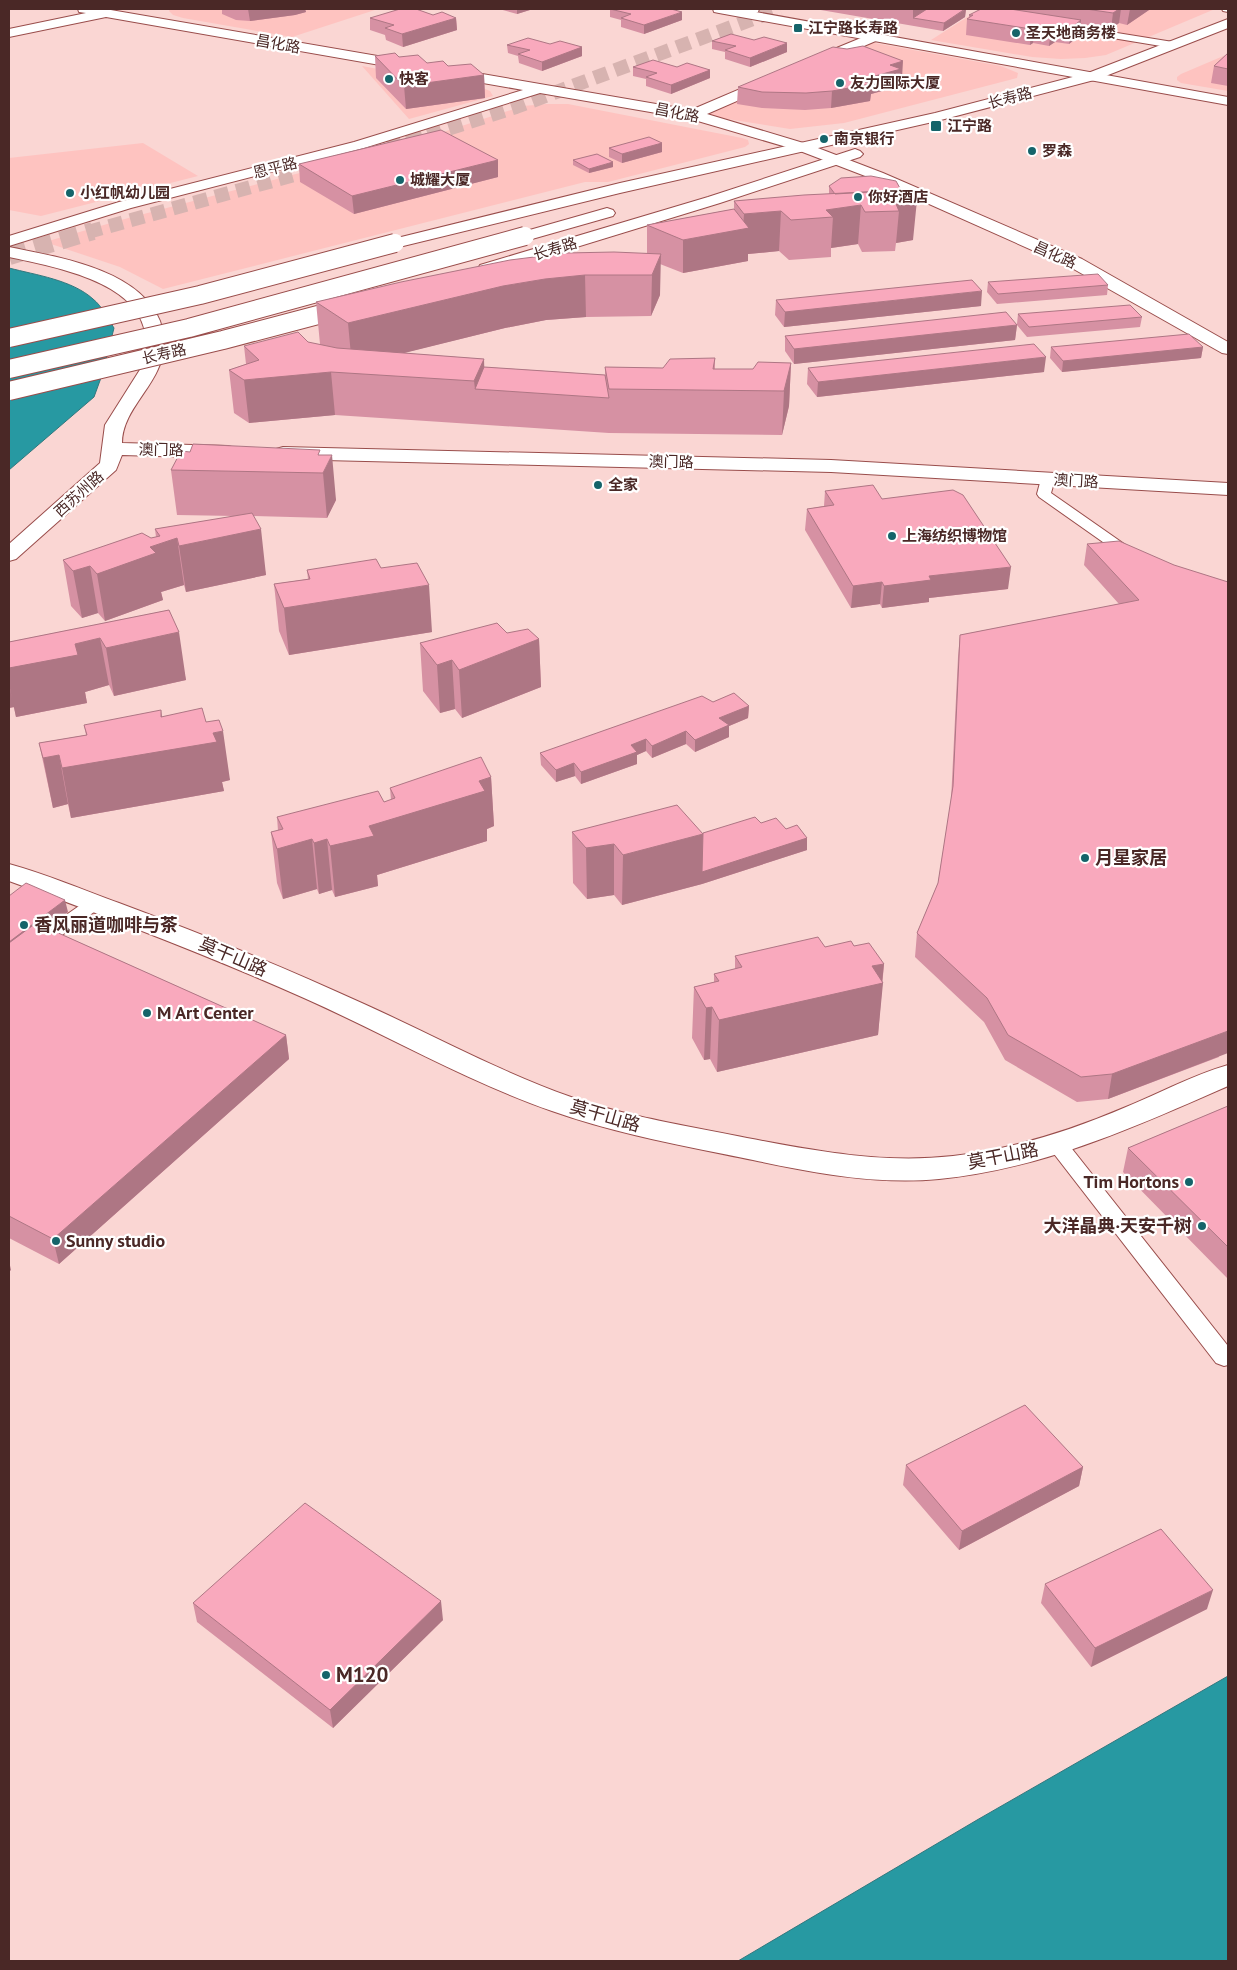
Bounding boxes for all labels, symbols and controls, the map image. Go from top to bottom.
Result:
place label: 江宁路长寿路 [808,18,898,37]
marker: 江宁路长寿路 [792,22,804,34]
place label: 圣天地商务楼 [1026,23,1116,42]
marker: 圣天地商务楼 [1010,27,1022,39]
street label: 昌化路 [254,30,302,57]
place label: 快客 [399,69,429,88]
marker: 快客 [383,73,395,85]
place label: 友力国际大厦 [850,73,940,92]
marker: 友力国际大厦 [834,77,846,89]
street label: 长寿路 [986,83,1034,113]
street label: 昌化路 [653,99,701,126]
place label: 江宁路 [947,116,992,135]
marker: 江宁路 [929,119,943,133]
place label: 南京银行 [834,129,894,148]
marker: 南京银行 [818,133,830,145]
place label: 罗森 [1042,141,1072,160]
marker: 罗森 [1026,145,1038,157]
street label: 恩平路 [251,153,299,182]
place label: 城耀大厦 [410,170,470,189]
marker: 城耀大厦 [394,174,406,186]
place label: 小红帆幼儿园 [80,183,170,202]
marker: 小红帆幼儿园 [64,187,76,199]
place label: 你好酒店 [868,187,928,206]
marker: 你好酒店 [852,191,864,203]
street label: 长寿路 [531,233,579,264]
street label: 昌化路 [1031,237,1080,272]
street label: 长寿路 [140,339,188,368]
street label: 澳门路 [138,440,184,459]
street label: 澳门路 [648,452,694,471]
street label: 西苏州路 [50,466,107,521]
street label: 澳门路 [1053,470,1099,491]
place label: 全家 [608,475,638,494]
marker: 全家 [592,479,604,491]
place label: 上海纺织博物馆 [902,526,1007,545]
marker: 上海纺织博物馆 [886,530,898,542]
place label: 月星家居 [1095,846,1167,869]
marker: 月星家居 [1079,852,1091,864]
place label: 香风丽道咖啡与茶 [34,913,178,936]
marker: 香风丽道咖啡与茶 [18,919,30,931]
street label: 莫干山路 [196,932,271,981]
place label: M Art Center [157,1001,254,1024]
marker: M Art Center [141,1007,153,1019]
street label: 莫干山路 [567,1095,643,1136]
street label: 莫干山路 [965,1137,1040,1174]
place label: Tim Hortons [1083,1170,1179,1193]
marker: Tim Hortons [1183,1176,1195,1188]
place label: 大洋晶典·天安千树 [1043,1214,1192,1237]
marker: 大洋晶典·天安千树 [1196,1220,1208,1232]
place label: Sunny studio [66,1229,165,1252]
marker: Sunny studio [50,1235,62,1247]
place label: M120 [336,1661,389,1688]
marker: M120 [320,1669,332,1681]

